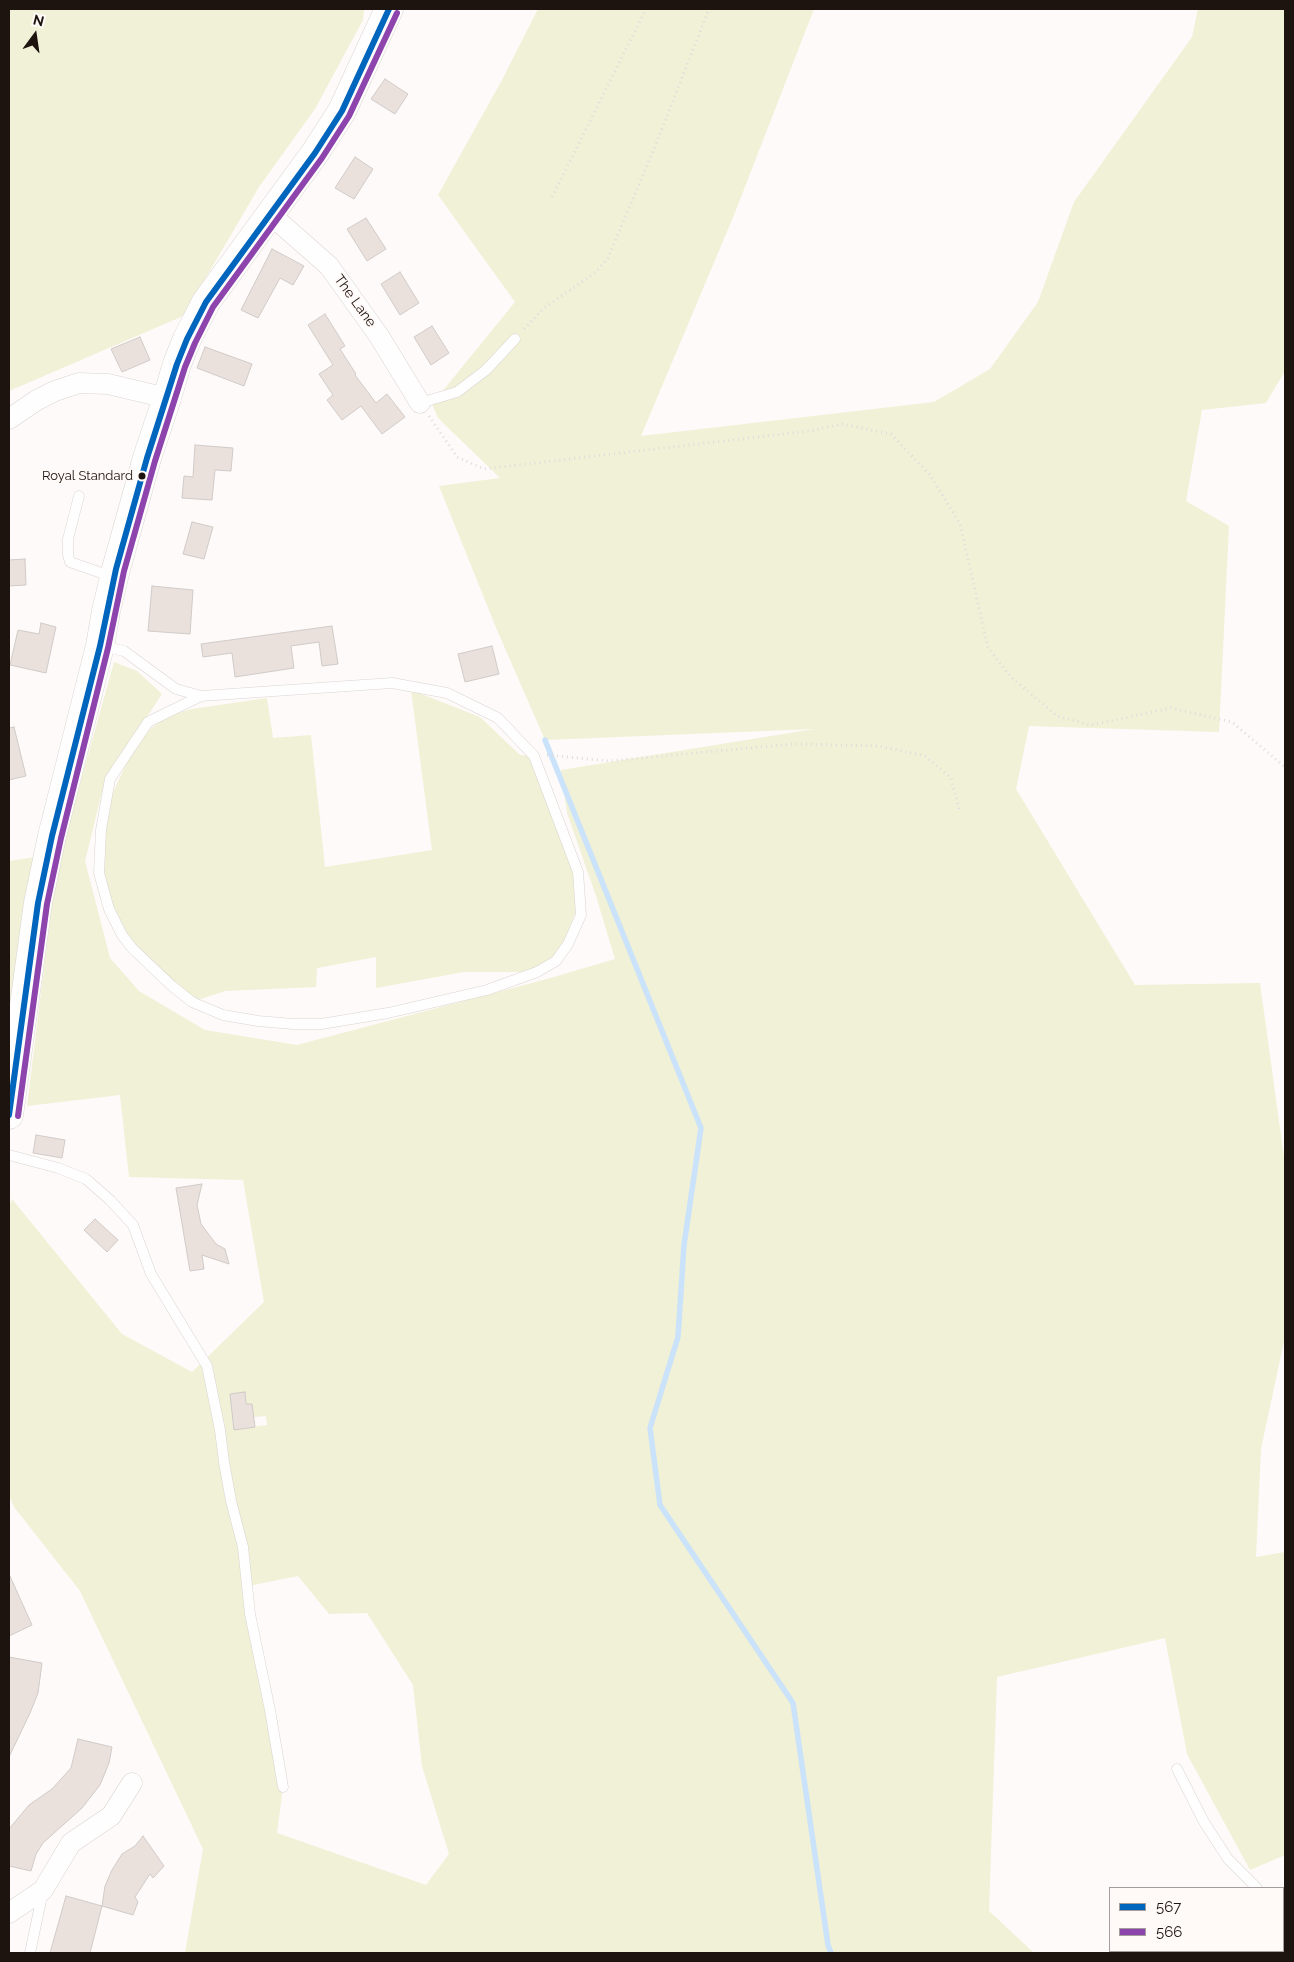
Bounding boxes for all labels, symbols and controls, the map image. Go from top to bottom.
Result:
north arrow [10,10,60,60]
text: N [32,11,46,30]
street label: The Lane [330,272,380,330]
place label: Royal Standard [42,468,133,484]
marker: Royal Standard [137,471,147,481]
legend [1109,1887,1284,1952]
text: 567 [1156,1898,1181,1916]
text: 566 [1156,1923,1182,1941]

